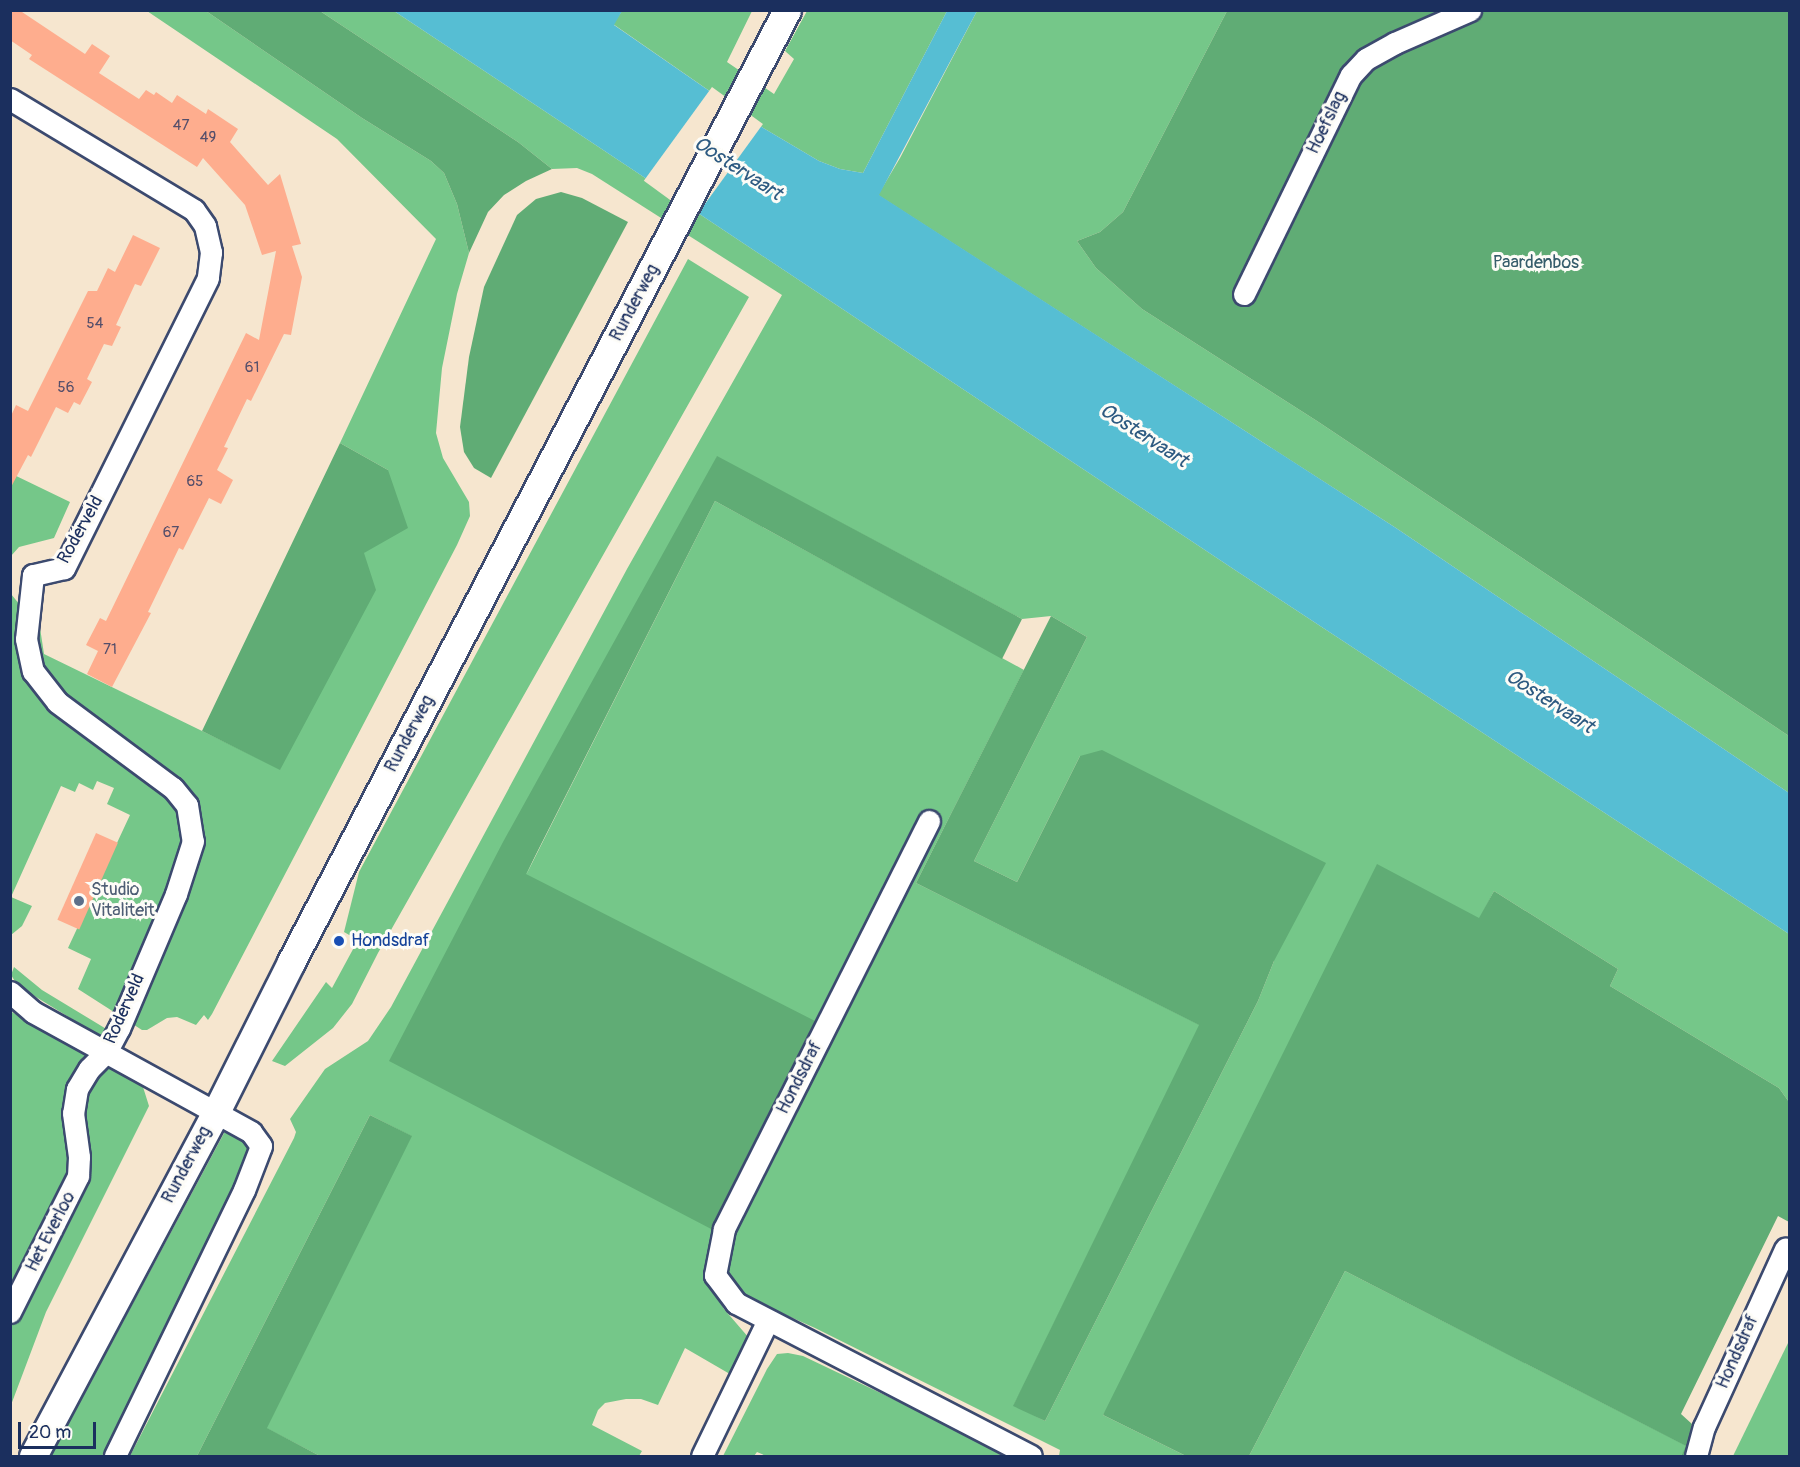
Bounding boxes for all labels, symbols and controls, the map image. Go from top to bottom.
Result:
street label: Hoefslag [1303,88,1351,158]
house number: 47 [173,117,189,135]
house number: 49 [200,129,216,147]
water label: Oostervaart [689,131,787,205]
park label: Paardenbos [1493,252,1579,274]
street label: Runderweg [606,261,664,345]
house number: 54 [87,315,103,333]
house number: 61 [245,359,259,377]
house number: 56 [58,379,74,397]
water label: Oostervaart [1095,398,1193,472]
house number: 65 [187,473,203,491]
street label: Roderveld [53,492,109,568]
house number: 67 [163,524,179,542]
house number: 71 [103,641,117,659]
water label: Oostervaart [1501,664,1599,738]
street label: Runderweg [381,692,439,776]
place label: Studio Vitaliteit [91,880,155,922]
marker: Studio Vitaliteit [72,894,86,908]
place label: Hondsdraf [351,930,430,952]
marker: Hondsdraf [332,934,346,948]
street label: Roderveld [100,971,150,1047]
street label: Hondsdraf [772,1038,828,1118]
street label: Runderweg [158,1123,216,1207]
street label: Het Everloo [22,1188,80,1276]
street label: Hondsdraf [1712,1312,1764,1392]
scale bar [21,1410,99,1448]
text: 20 m [29,1421,71,1444]

